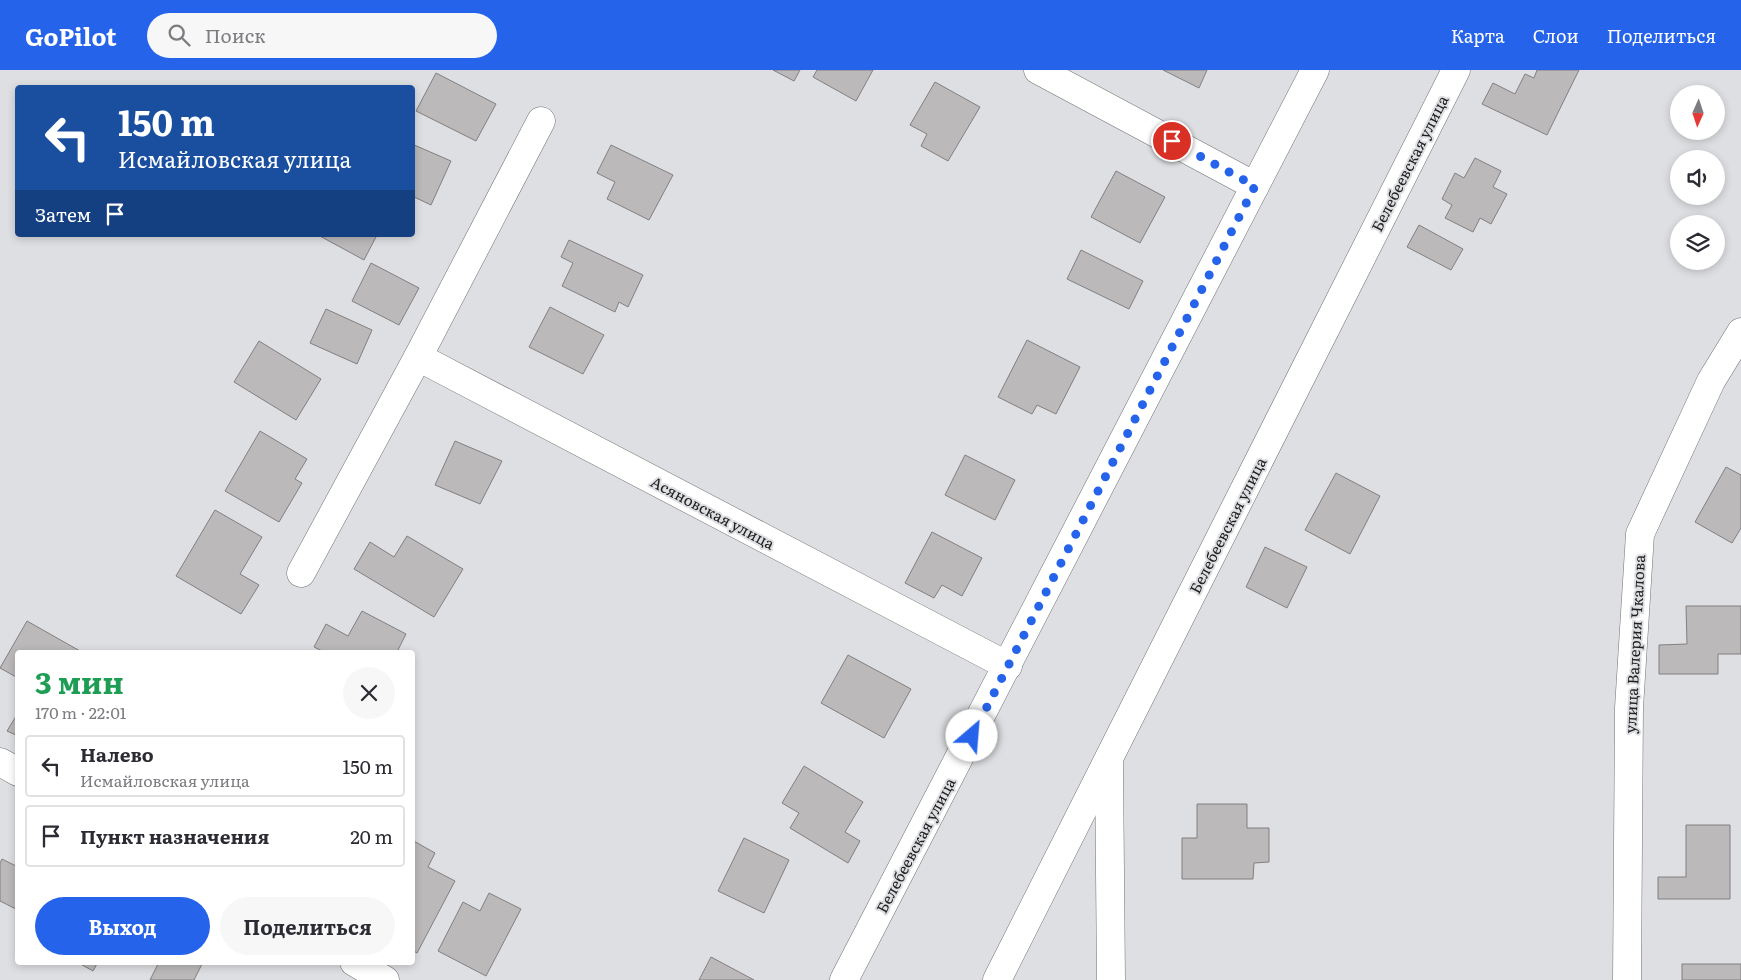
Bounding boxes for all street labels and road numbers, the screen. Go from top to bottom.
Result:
street label: Белебеевская улица [1365,90,1454,235]
street label: Белебеевская улица [1183,452,1272,597]
street label: Асяновская улица [647,470,780,555]
street label: улица Валерия Чкалова [1618,553,1650,734]
street label: Белебеевская улица [870,772,961,917]

